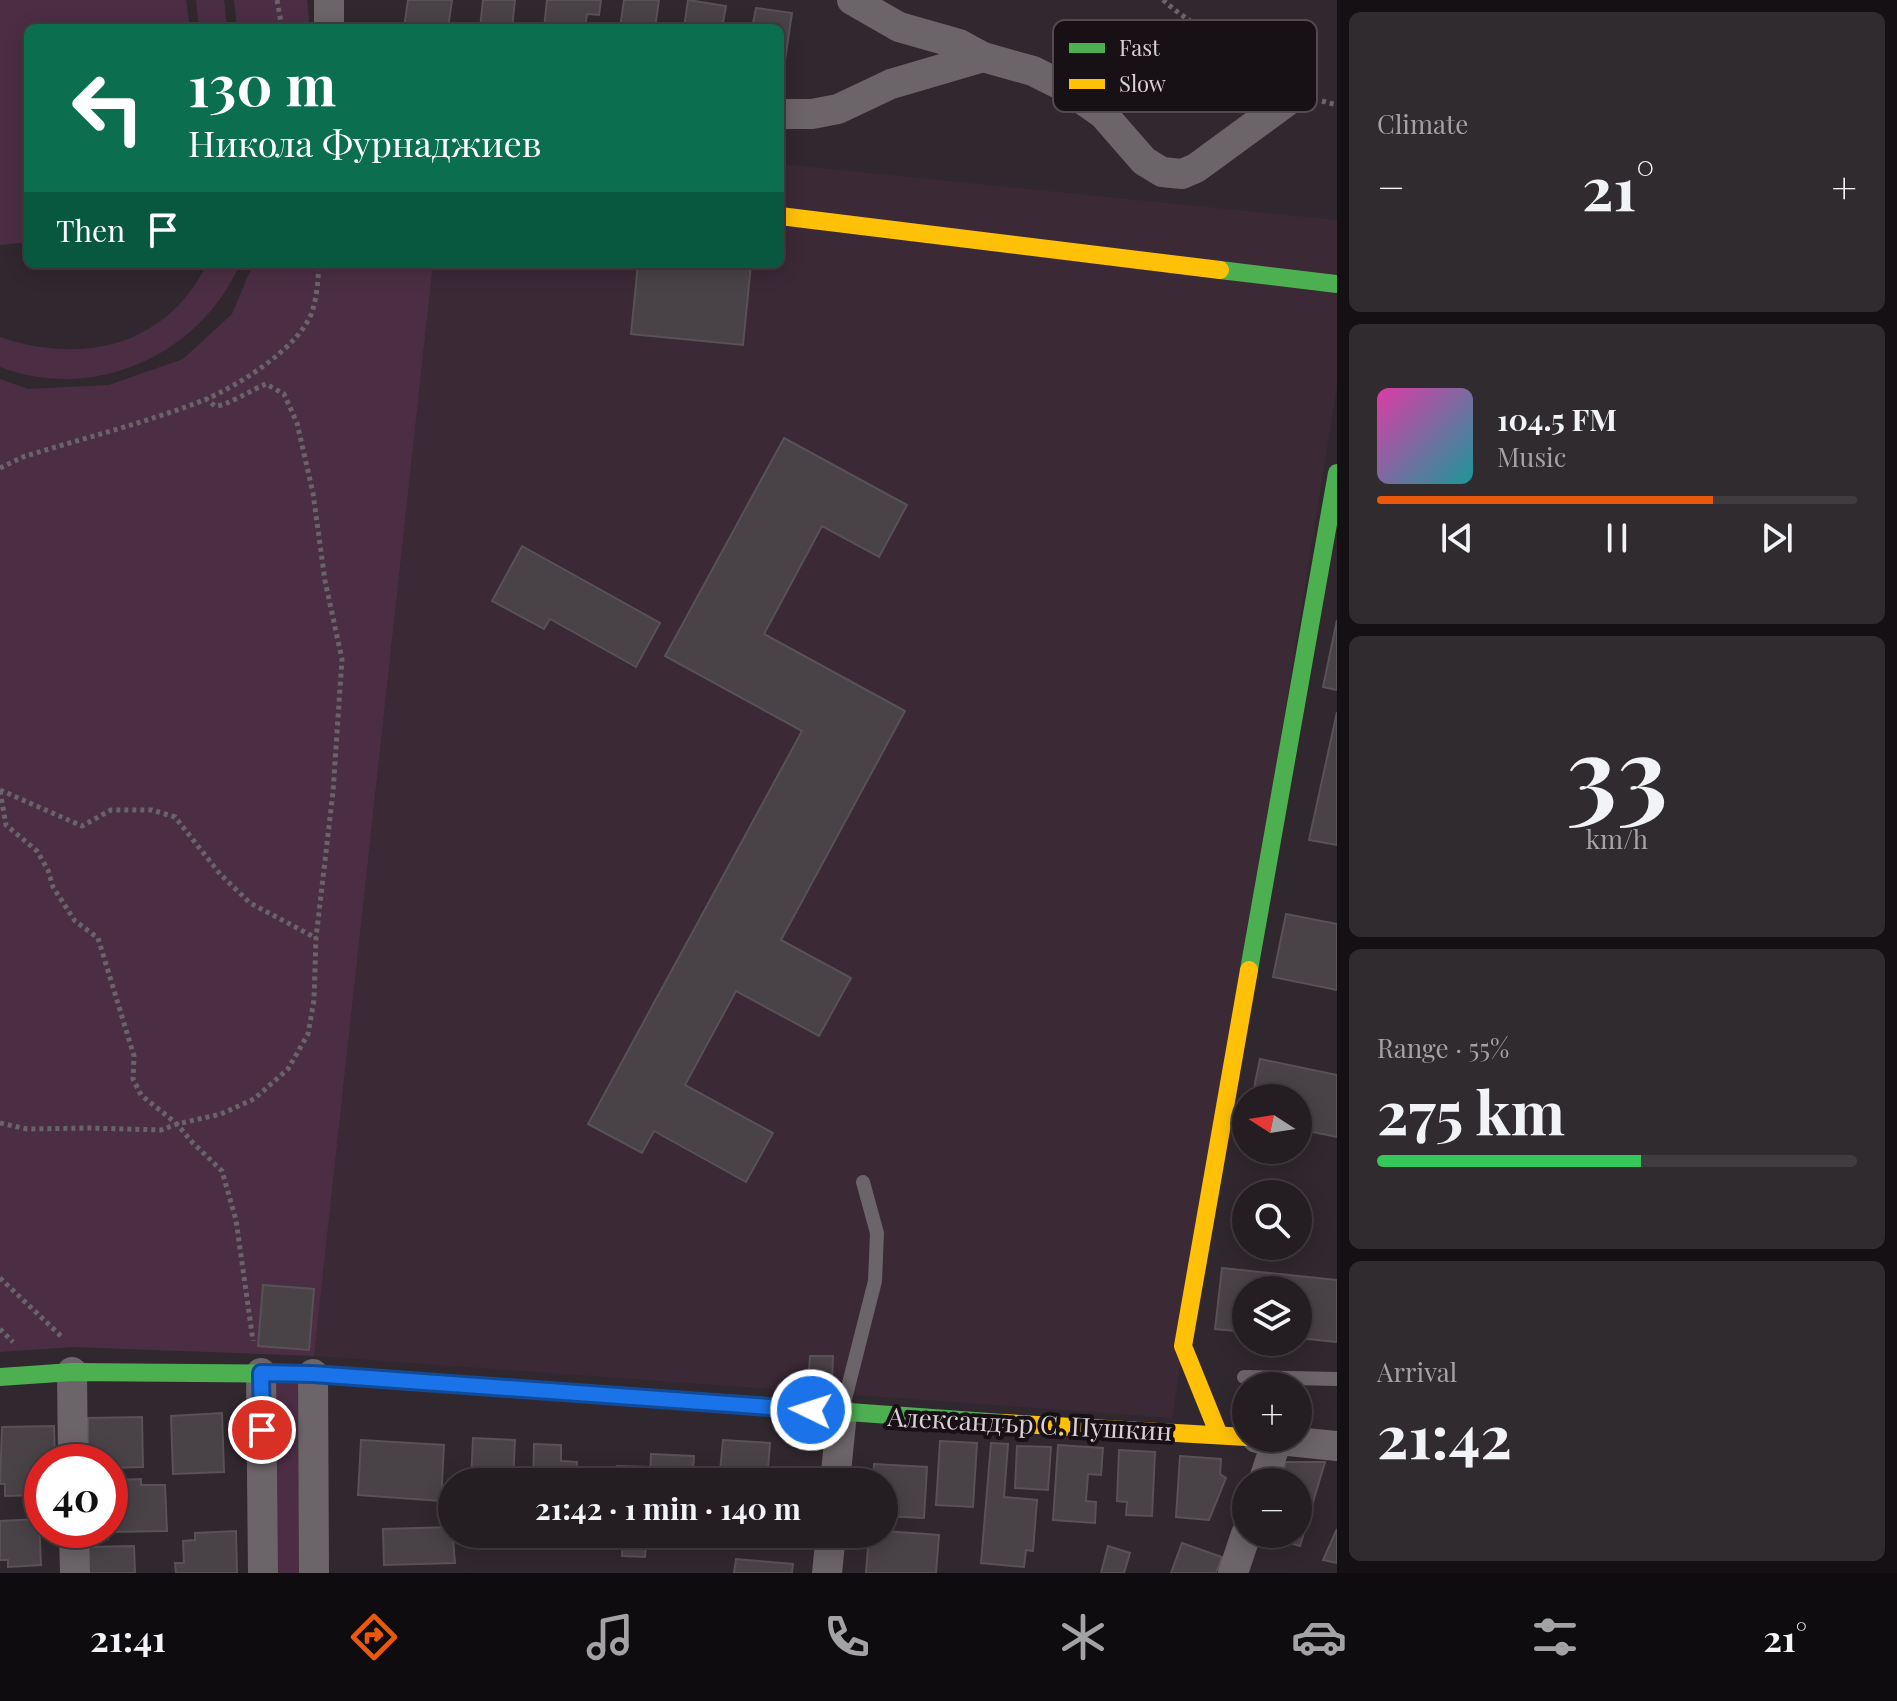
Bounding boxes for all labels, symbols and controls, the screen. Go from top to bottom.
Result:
legend [1053,20,1317,112]
text: Fast [1119,32,1161,62]
text: 130 m [188,46,336,121]
icon: left [56,56,160,160]
text: Slow [1119,68,1166,98]
text: Climate [1377,106,1468,141]
text: Никола Фурнаджиев [188,118,541,166]
text: 21° [1582,146,1655,226]
text: − [1377,156,1405,215]
text: + [1831,156,1857,215]
icon: arrive [141,208,185,252]
text: Then [56,210,125,250]
text: 104.5 FM [1497,399,1617,439]
text: Music [1497,439,1566,474]
icon: previous [1435,516,1479,560]
icon: pause [1595,516,1639,560]
icon: next [1755,516,1799,560]
text: 33 [1566,699,1668,838]
text: km/h [1586,821,1648,856]
text: Range · 55% [1377,1030,1509,1065]
text: 275 km [1377,1070,1565,1150]
north arrow [1232,1084,1312,1164]
map controls [1232,1084,1312,1548]
button: search [1232,1180,1312,1260]
button: layers [1232,1276,1312,1356]
text: Arrival [1377,1354,1457,1389]
position arrow [769,1368,853,1452]
button: + [1232,1372,1312,1452]
text: 21:42 [1377,1394,1512,1474]
pin [228,1396,296,1464]
street label: Александър С. Пушкин [886,1398,1173,1448]
icon: arrive [240,1408,284,1452]
speed limit sign: 40 [24,1444,128,1548]
button: − [1232,1468,1312,1548]
text: 21:42 · 1 min · 140 m [535,1488,801,1528]
icon: directions [346,1609,402,1665]
icon: music [582,1609,638,1665]
icon: phone [819,1609,875,1665]
icon: climate [1055,1609,1111,1665]
icon: car [1291,1609,1347,1665]
icon: filters [1527,1609,1583,1665]
text: 21:41 [90,1613,166,1661]
text: 21° [1763,1613,1807,1661]

